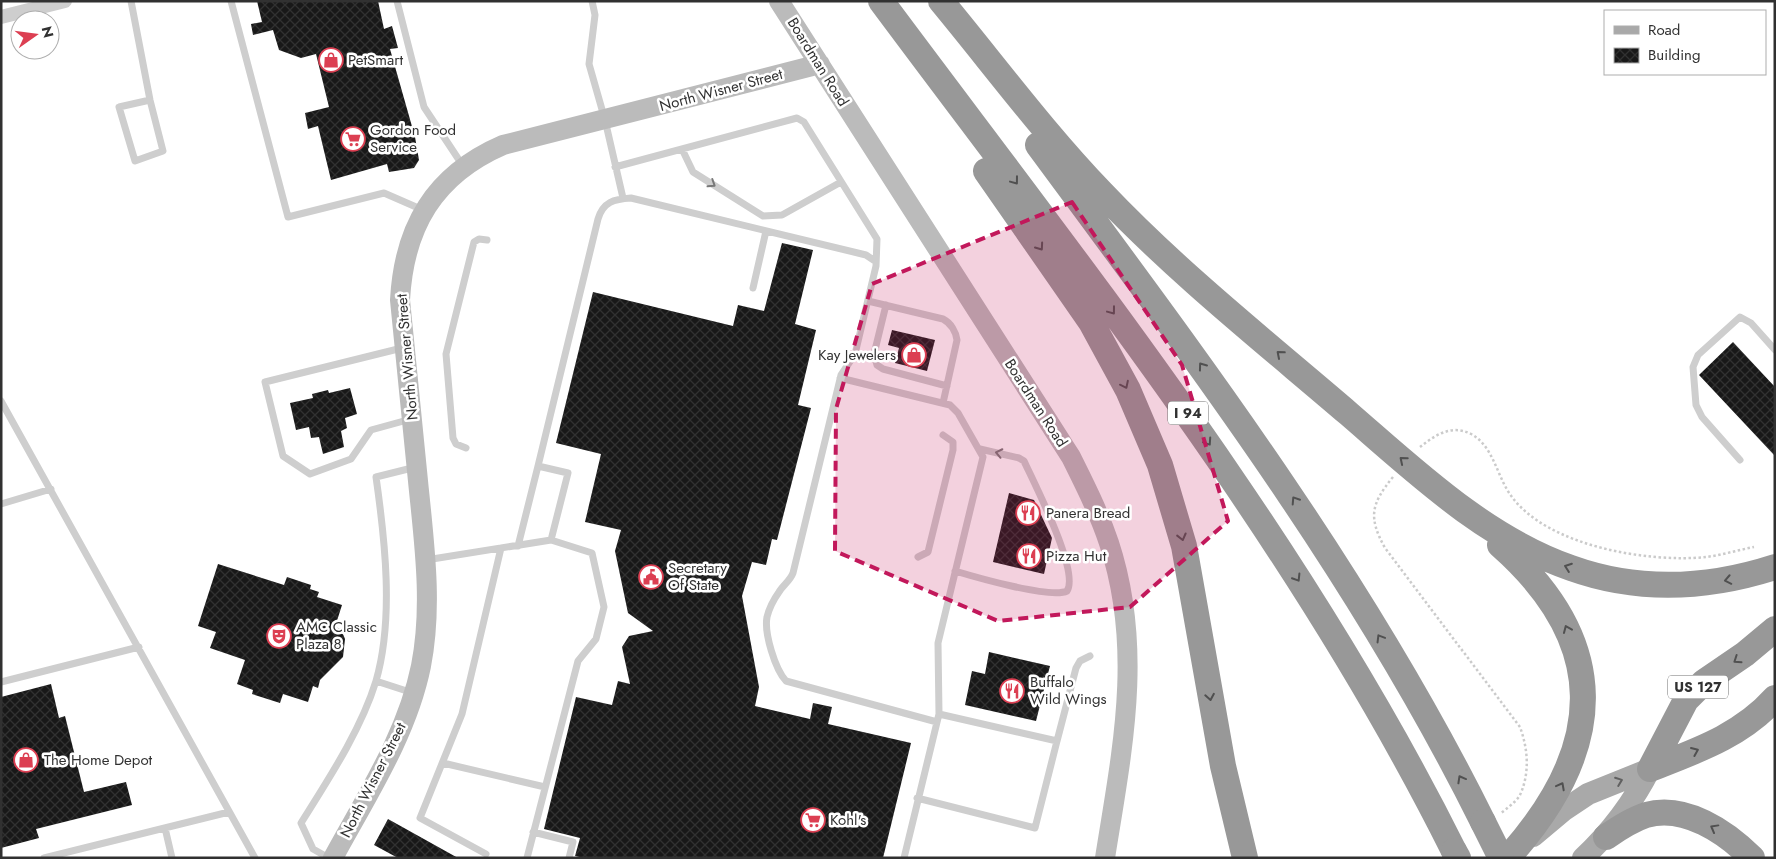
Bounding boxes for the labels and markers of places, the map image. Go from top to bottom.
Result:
shop icon: PetSmart [318,47,344,73]
place label: PetSmart [348,49,403,71]
place label: Gordon Food Service [370,119,456,158]
supermarket icon: Gordon Food Service [340,126,366,152]
shop icon: Kay Jewelers [901,342,927,368]
place label: Kay Jewelers [818,344,896,366]
restaurant icon: Panera Bread [1015,500,1041,526]
place label: Panera Bread [1046,502,1130,524]
restaurant icon: Pizza Hut [1016,543,1042,569]
place label: Pizza Hut [1046,545,1107,567]
place label: Secretary Of State [668,557,727,596]
public building icon: Secretary Of State [638,564,664,590]
place label: AMC Classic Plaza 8 [296,616,377,655]
theatre icon: AMC Classic Plaza 8 [266,623,292,649]
place label: Buffalo Wild Wings [1030,671,1106,710]
restaurant icon: Buffalo Wild Wings [999,678,1025,704]
shop icon: The Home Depot [13,747,39,773]
place label: The Home Depot [44,749,153,771]
supermarket icon: Kohl's [800,807,826,833]
place label: Kohl's [830,809,866,831]

